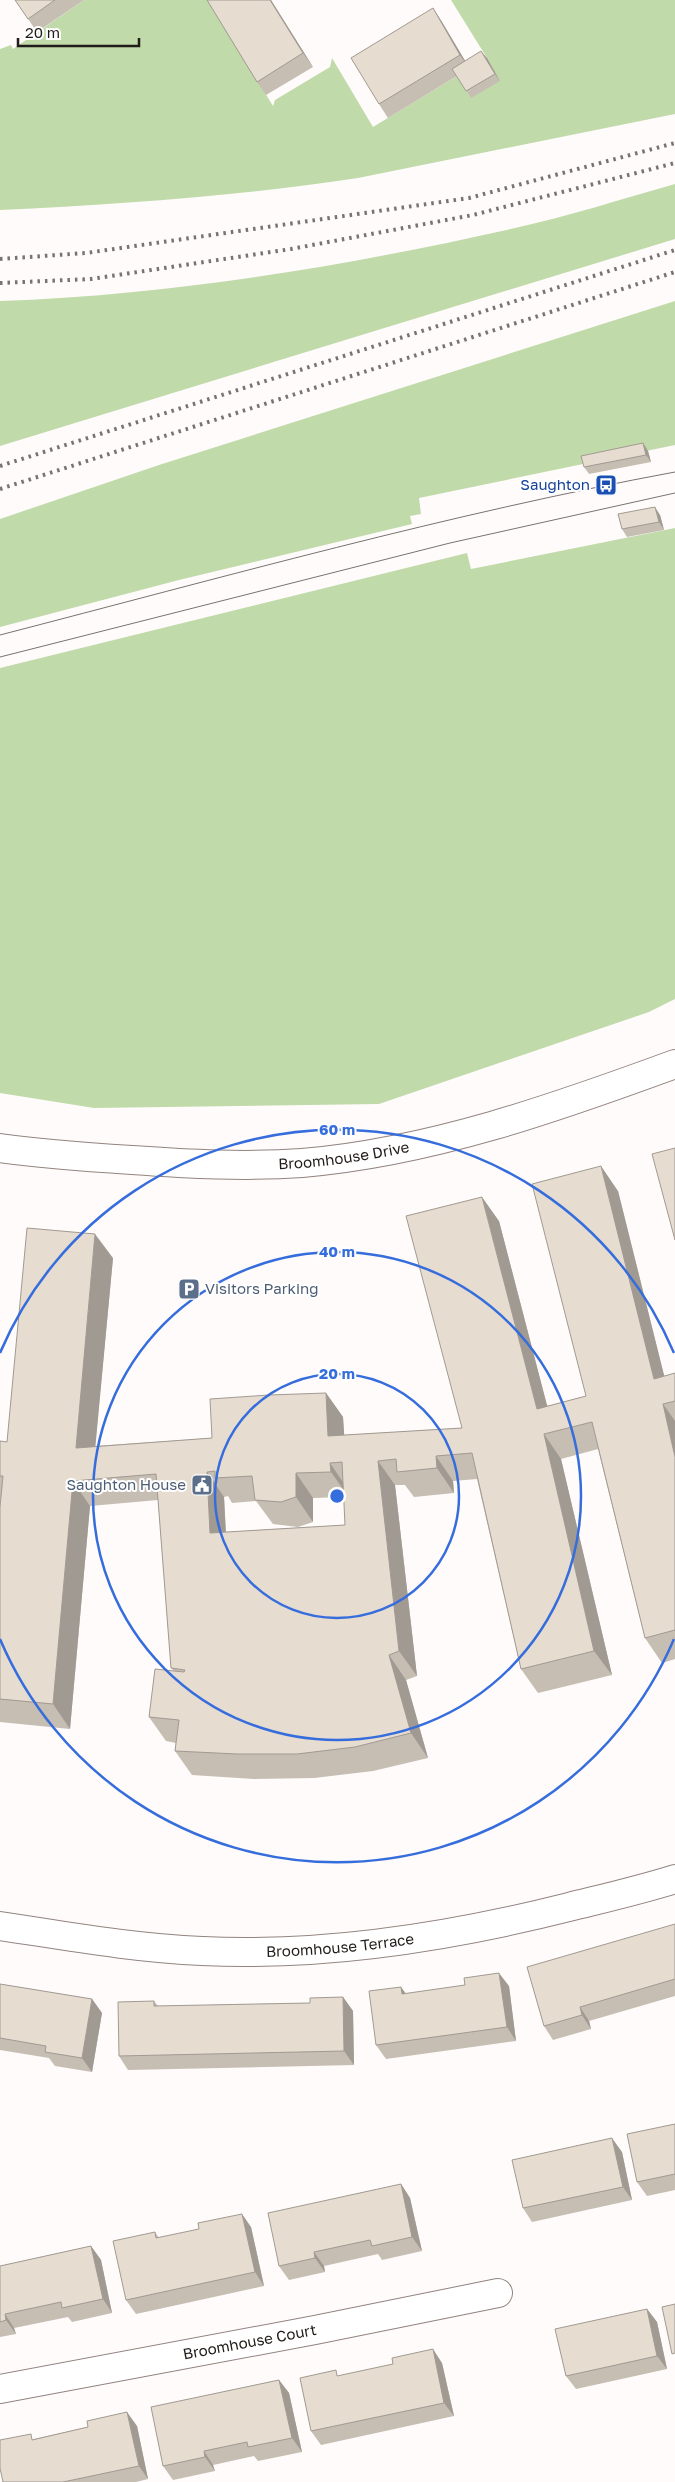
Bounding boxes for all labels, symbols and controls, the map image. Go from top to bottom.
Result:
scale bar [18,15,139,47]
text: 20 m [25,23,60,41]
bus stop icon: Saughton [594,473,618,497]
place label: Saughton [520,475,590,493]
text: 60 m [319,1120,355,1138]
street label: Broomhouse Drive [278,1137,411,1172]
text: 40 m [319,1242,355,1260]
parking icon: Visitors Parking [177,1277,201,1301]
place label: Visitors Parking [205,1279,319,1297]
text: 20 m [319,1364,355,1382]
public building icon: Saughton House [190,1473,214,1497]
place label: Saughton House [66,1475,186,1493]
centre of rings [328,1487,346,1505]
street label: Broomhouse Terrace [266,1929,415,1960]
street label: Broomhouse Court [181,2320,318,2363]

